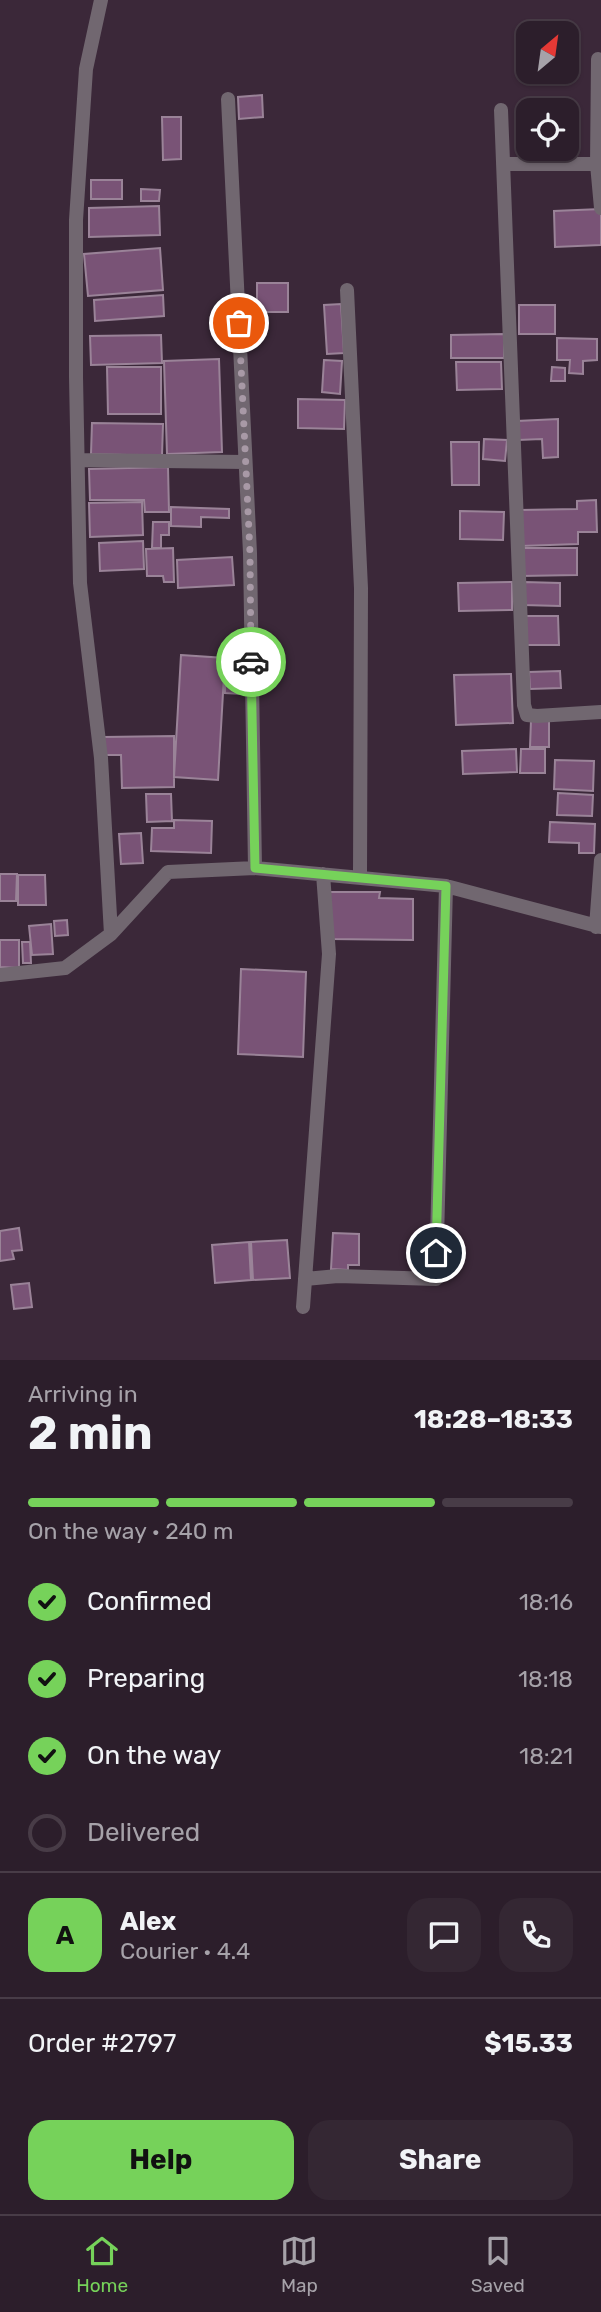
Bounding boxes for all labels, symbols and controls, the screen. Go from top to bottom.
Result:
north arrow [516,21,579,84]
map controls [516,21,579,161]
button: locate [516,98,579,161]
pin [209,293,269,353]
icon: bag [220,304,258,342]
courier [216,627,286,697]
icon: car [232,643,270,681]
pin [406,1223,466,1283]
icon: home [417,1234,455,1272]
text: Arriving in [28,1380,138,1408]
text: 18:28–18:33 [414,1404,573,1435]
text: 2 min [28,1406,153,1461]
text: On the way · 240 m [28,1517,233,1545]
icon: check [28,1583,66,1621]
text: Confirmed [87,1586,212,1617]
text: 18:16 [519,1588,573,1616]
icon: check [28,1660,66,1698]
text: Preparing [87,1663,205,1694]
text: 18:18 [518,1665,573,1693]
icon: check [28,1737,66,1775]
text: On the way [87,1740,221,1771]
text: 18:21 [519,1742,573,1770]
text: Delivered [87,1817,200,1848]
button: chat [407,1898,481,1972]
button: phone [499,1898,573,1972]
text: Alex [120,1906,176,1937]
text: A [56,1920,74,1951]
text: Courier · 4.4 [120,1937,250,1965]
text: Order #2797 [28,2028,176,2059]
text: $15.33 [484,2028,573,2059]
button: Help [28,2120,294,2200]
button: Share [308,2120,573,2200]
tab: Home [76,2232,128,2297]
tab: Map [280,2232,318,2297]
tab: Saved [471,2232,525,2297]

